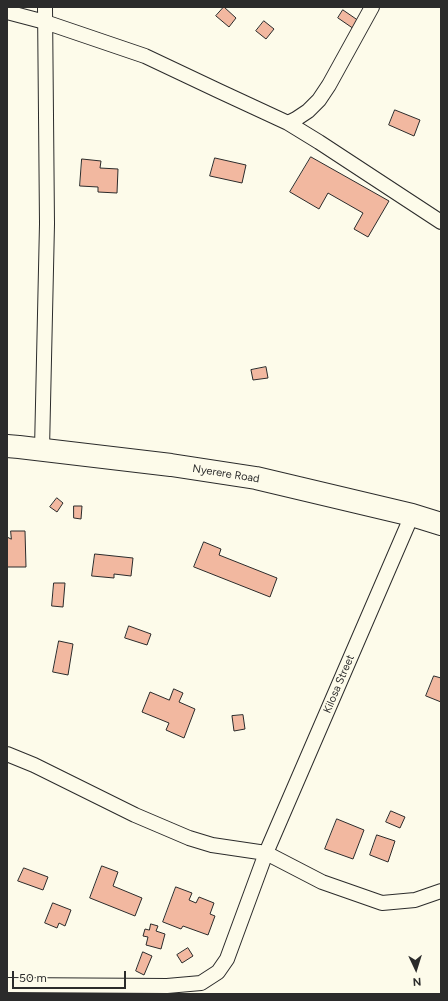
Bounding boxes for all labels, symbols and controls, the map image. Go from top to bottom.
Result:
street label: Nyerere Road [192,462,260,486]
street label: Kilosa Street [321,653,357,715]
north arrow [396,949,436,989]
scale bar [14,963,128,989]
text: 50 m [19,971,47,985]
text: N [412,975,422,988]

